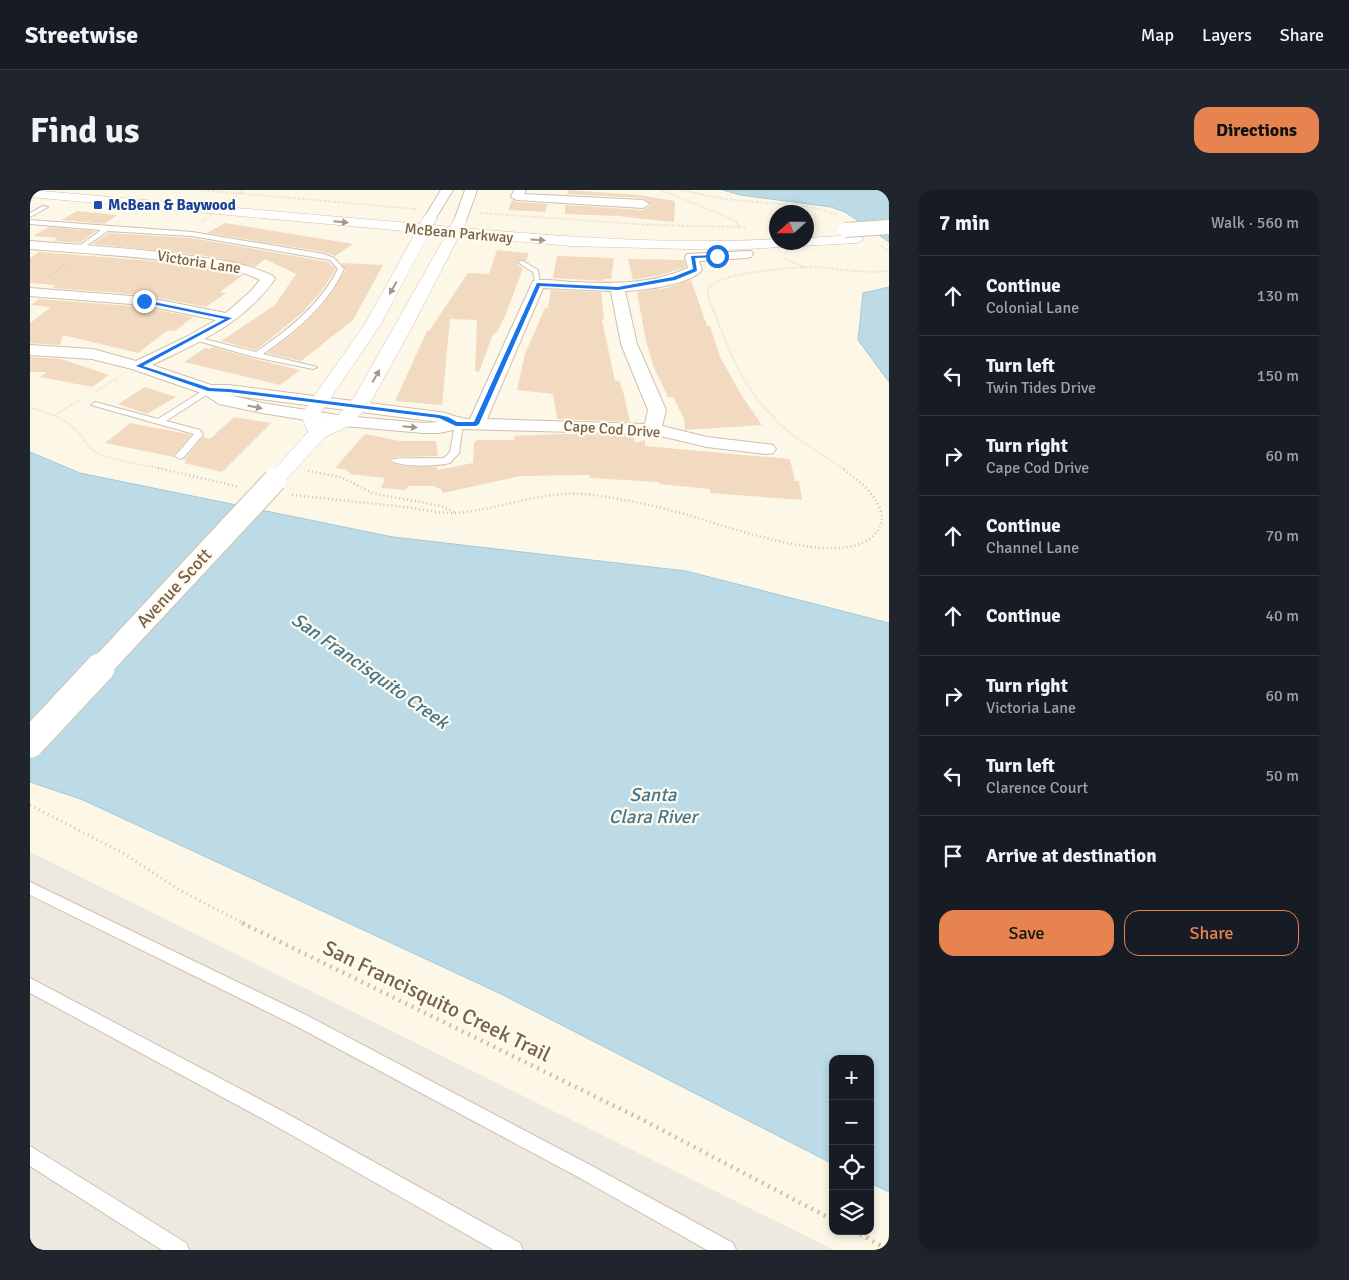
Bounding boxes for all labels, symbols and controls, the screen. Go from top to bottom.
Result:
text: Streetwise [25,20,138,50]
text: Map [1141,24,1174,46]
text: Layers [1202,24,1252,46]
text: Share [1280,24,1324,46]
button: Directions [1194,107,1319,153]
text: Find us [30,109,140,152]
place label: McBean & Baywood [108,196,236,214]
marker: McBean & Baywood [92,199,104,211]
north arrow [769,205,814,250]
text: 7 min [939,210,990,236]
text: Walk · 560 m [1211,213,1299,233]
one-way arrow [333,218,349,226]
street label: McBean Parkway [404,219,514,247]
one-way arrow [530,237,546,245]
route start [706,245,729,268]
street label: Victoria Lane [156,247,242,277]
text: Continue [986,274,1061,298]
one-way arrow [388,281,397,295]
icon: ahead [939,282,967,310]
text: 130 m [1257,286,1299,306]
route end [133,290,156,313]
text: Colonial Lane [986,298,1079,318]
text: Turn left [986,354,1055,378]
icon: left [939,362,967,390]
text: 150 m [1257,366,1299,386]
one-way arrow [372,369,380,384]
text: Twin Tides Drive [986,378,1096,398]
one-way arrow [247,403,263,411]
street label: Cape Cod Drive [563,417,661,441]
one-way arrow [402,423,418,431]
text: Turn right [986,434,1068,458]
icon: right [939,442,967,470]
text: 60 m [1265,446,1299,466]
text: Cape Cod Drive [986,458,1089,478]
text: Continue [986,514,1061,538]
icon: ahead [939,522,967,550]
text: 70 m [1265,526,1299,546]
text: Channel Lane [986,538,1079,558]
street label: Avenue Scott [132,544,216,632]
icon: ahead [939,602,967,630]
text: Continue [986,604,1061,628]
text: 40 m [1265,606,1299,626]
water label: San Francisquito Creek [287,608,454,735]
text: Turn right [986,674,1068,698]
icon: right [939,682,967,710]
text: 60 m [1265,686,1299,706]
text: Victoria Lane [986,698,1076,718]
text: Turn left [986,754,1055,778]
icon: left [939,762,967,790]
text: 50 m [1265,766,1299,786]
text: Clarence Court [986,778,1088,798]
water label: Santa Clara River [609,783,700,829]
icon: arrive [939,842,967,870]
text: Arrive at destination [986,844,1157,868]
button: Save [939,910,1114,956]
button: Share [1124,910,1299,956]
street label: San Francisquito Creek Trail [319,935,555,1067]
map controls [829,1055,874,1235]
button: + [829,1055,874,1100]
button: − [829,1100,874,1145]
button: locate [829,1145,874,1190]
button: layers [829,1190,874,1235]

